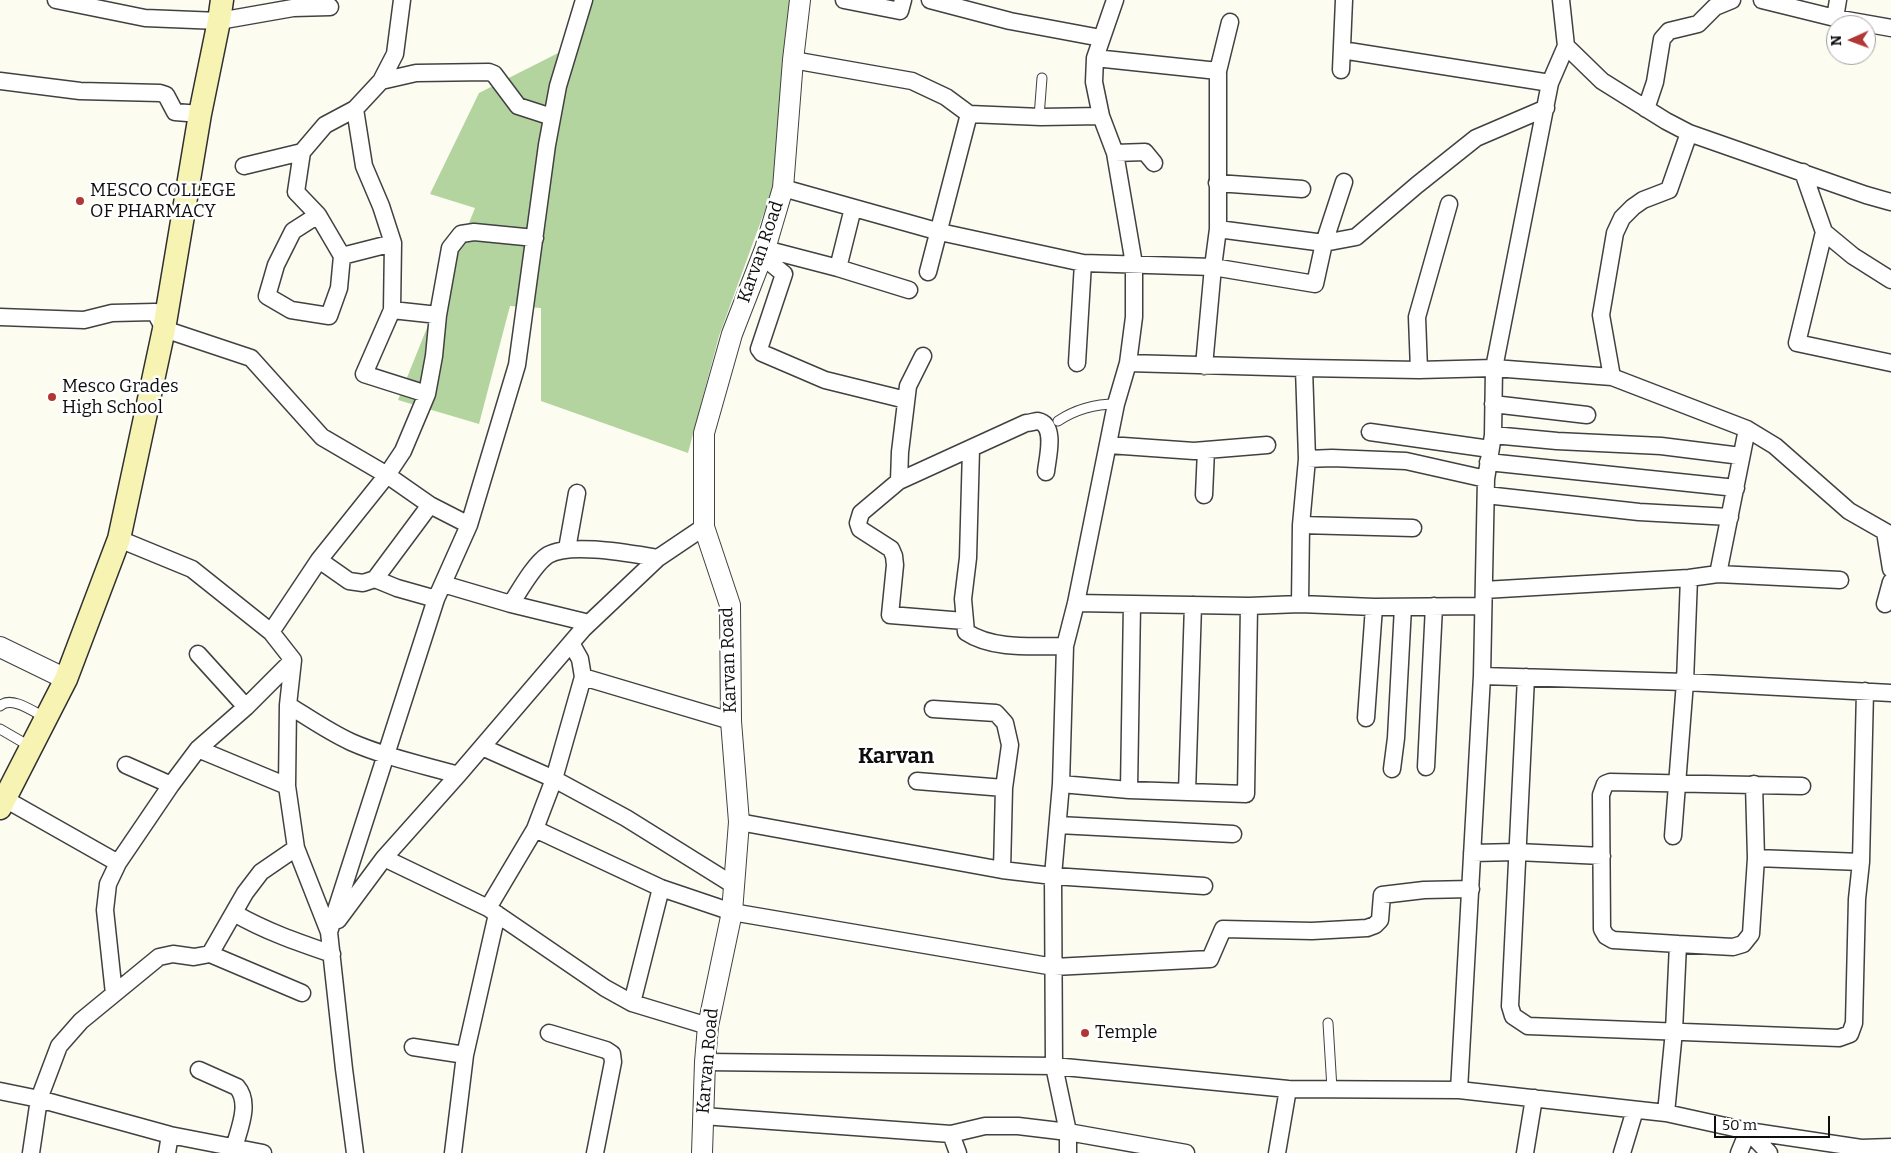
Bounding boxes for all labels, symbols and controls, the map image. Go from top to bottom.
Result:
north arrow [1826,15,1876,65]
text: N [1828,35,1845,46]
place label: MESCO COLLEGE OF PHARMACY [90,180,236,222]
marker: MESCO COLLEGE OF PHARMACY [74,195,86,207]
street label: Karvan Road [734,198,788,306]
place label: Mesco Grades High School [62,376,179,418]
marker: Mesco Grades High School [46,391,58,403]
street label: Karvan Road [716,607,742,713]
district label: Karvan [858,744,934,770]
street label: Karvan Road [693,1007,723,1115]
place label: Temple [1095,1022,1157,1044]
marker: Temple [1079,1027,1091,1039]
scale bar [1716,1106,1832,1138]
text: 50 m [1722,1116,1757,1134]

